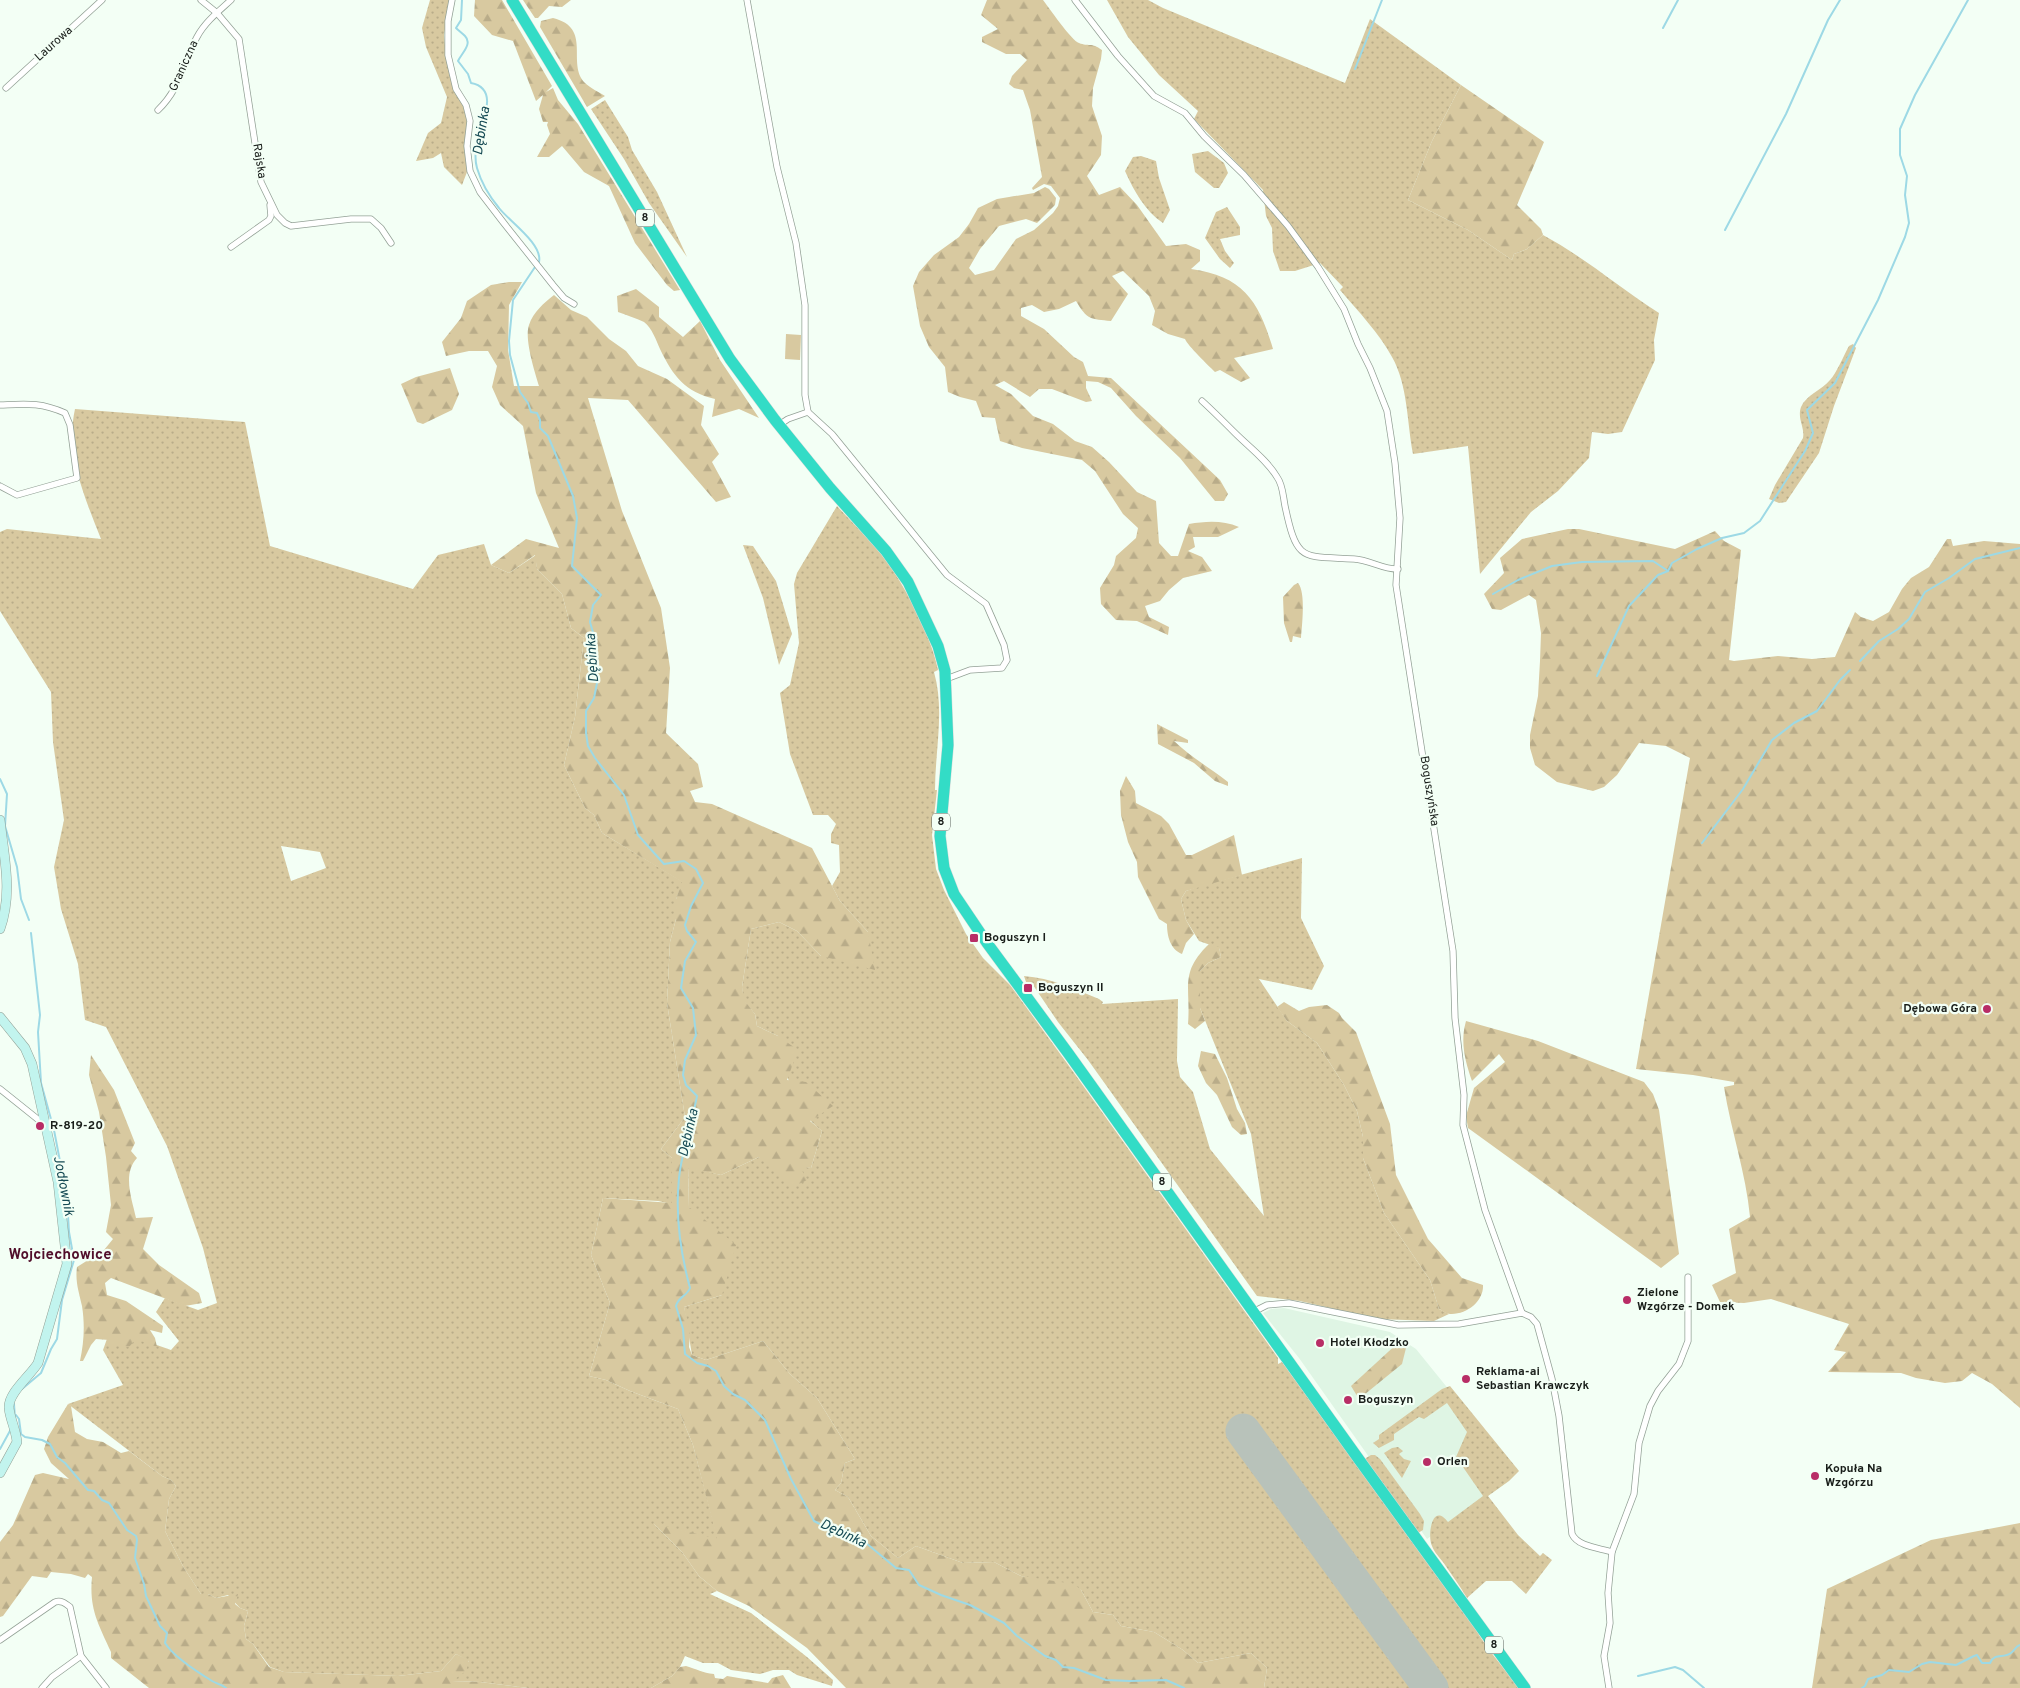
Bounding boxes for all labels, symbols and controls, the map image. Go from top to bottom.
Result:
street label: Laurowa [32,23,76,65]
street label: Graniczna [166,38,202,94]
water label: Dębinka [470,105,494,156]
street label: Rajska [248,142,270,180]
road number: 8 [636,210,654,227]
water label: Dębinka [583,632,603,683]
street label: Boguszyńska [1416,755,1442,827]
road number: 8 [932,814,950,830]
place label: Boguszyn I [984,930,1046,946]
marker: Boguszyn I [968,932,980,944]
place label: Boguszyn II [1038,980,1104,996]
marker: Boguszyn II [1022,982,1034,994]
place label: Dębowa Góra [1903,1001,1977,1017]
marker: Dębowa Góra [1981,1003,1993,1015]
water label: Dębinka [675,1107,703,1159]
place label: R-819-20 [50,1118,103,1134]
marker: R-819-20 [34,1120,46,1132]
water label: Jodłownik [49,1154,77,1218]
road number: 8 [1153,1174,1171,1190]
district label: Wojciechowice [8,1246,112,1265]
place label: Zielone Wzgórze - Domek [1637,1285,1735,1315]
marker: Zielone Wzgórze - Domek [1621,1294,1633,1306]
place label: Hotel Kłodzko [1330,1335,1409,1351]
marker: Hotel Kłodzko [1314,1337,1326,1349]
place label: Reklama-ai Sebastian Krawczyk [1476,1364,1589,1394]
marker: Reklama-ai Sebastian Krawczyk [1460,1373,1472,1385]
place label: Boguszyn [1358,1392,1413,1408]
marker: Boguszyn [1342,1394,1354,1406]
place label: Orlen [1437,1454,1468,1470]
marker: Orlen [1421,1456,1433,1468]
place label: Kopuła Na Wzgórzu [1825,1461,1882,1491]
marker: Kopuła Na Wzgórzu [1809,1470,1821,1482]
water label: Dębinka [817,1516,869,1552]
road number: 8 [1485,1636,1503,1654]

